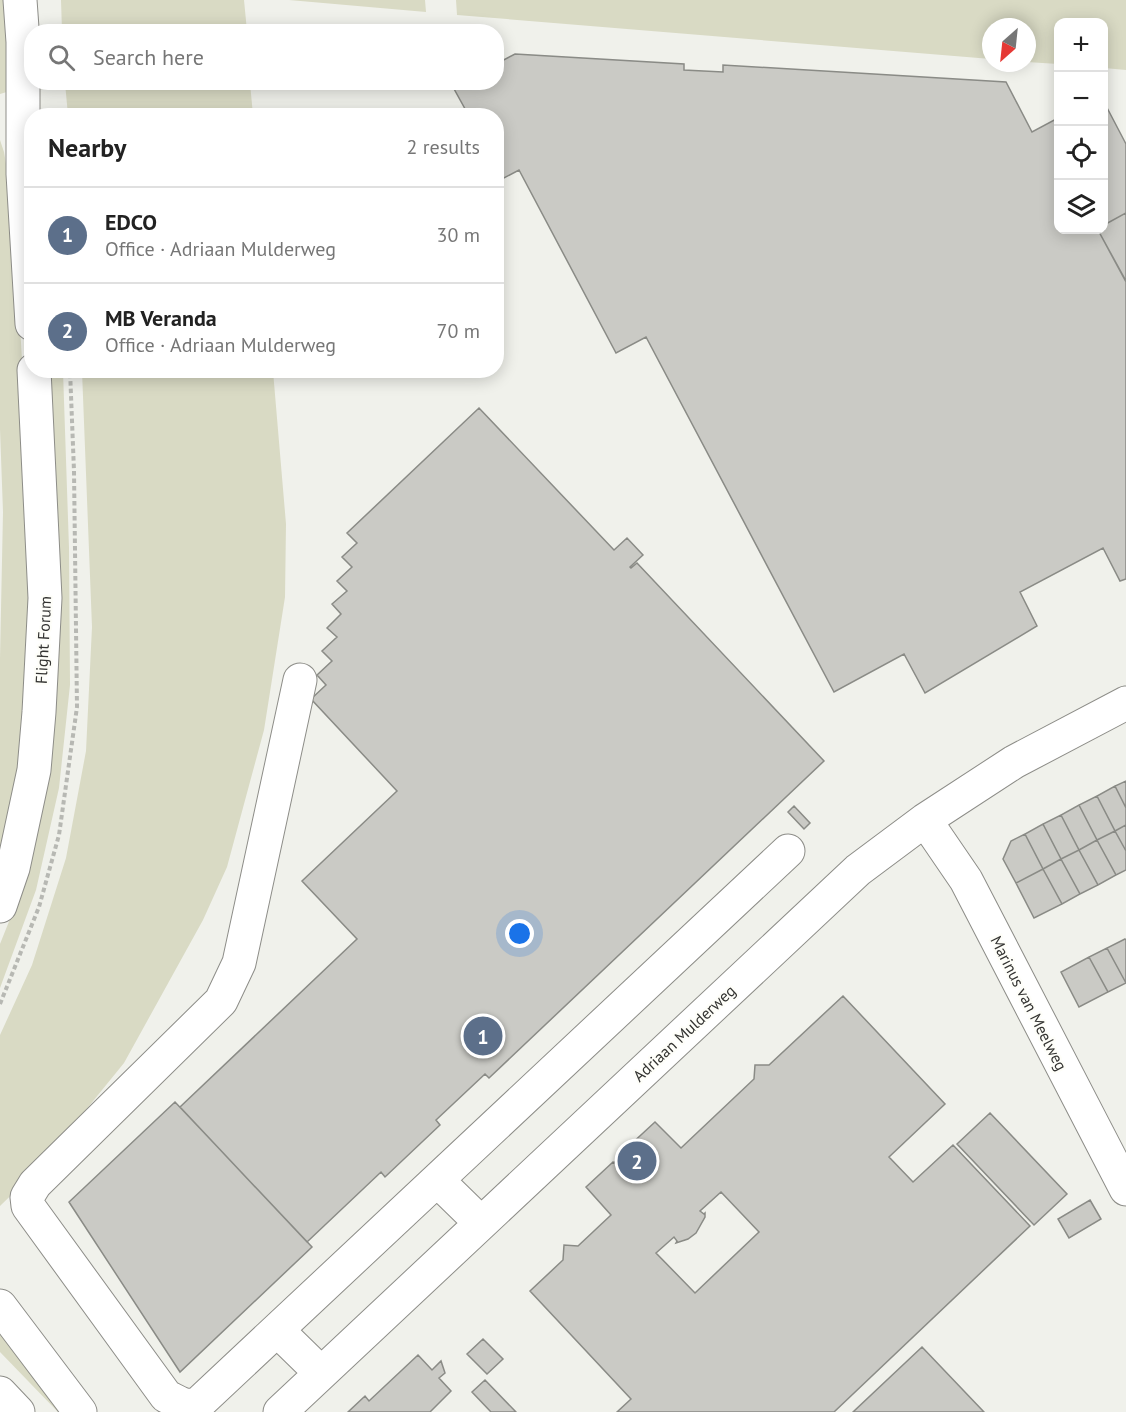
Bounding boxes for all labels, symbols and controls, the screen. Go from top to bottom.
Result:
north arrow [982,18,1036,72]
map controls [1054,18,1108,234]
button: + [1054,18,1108,72]
search box [24,24,504,90]
icon: search [45,41,78,74]
text: Search here [93,43,204,71]
button: − [1054,72,1108,126]
button: locate [1054,126,1108,180]
text: Nearby [48,131,126,164]
text: 2 results [407,134,480,160]
button: layers [1054,180,1108,234]
text: EDCO [105,208,157,236]
text: 1 [62,222,73,248]
text: 30 m [437,222,480,248]
text: Office · Adriaan Mulderweg [105,236,336,262]
text: MB Veranda [105,304,217,332]
text: 2 [62,318,73,344]
text: 70 m [437,318,480,344]
text: Office · Adriaan Mulderweg [105,332,336,358]
street label: Flight Forum [31,595,55,685]
your location [505,919,534,948]
street label: Marinus van Meelweg [986,932,1072,1074]
street label: Adriaan Mulderweg [629,980,739,1086]
pin: 1 [464,1014,502,1058]
pin: 2 [618,1138,656,1184]

